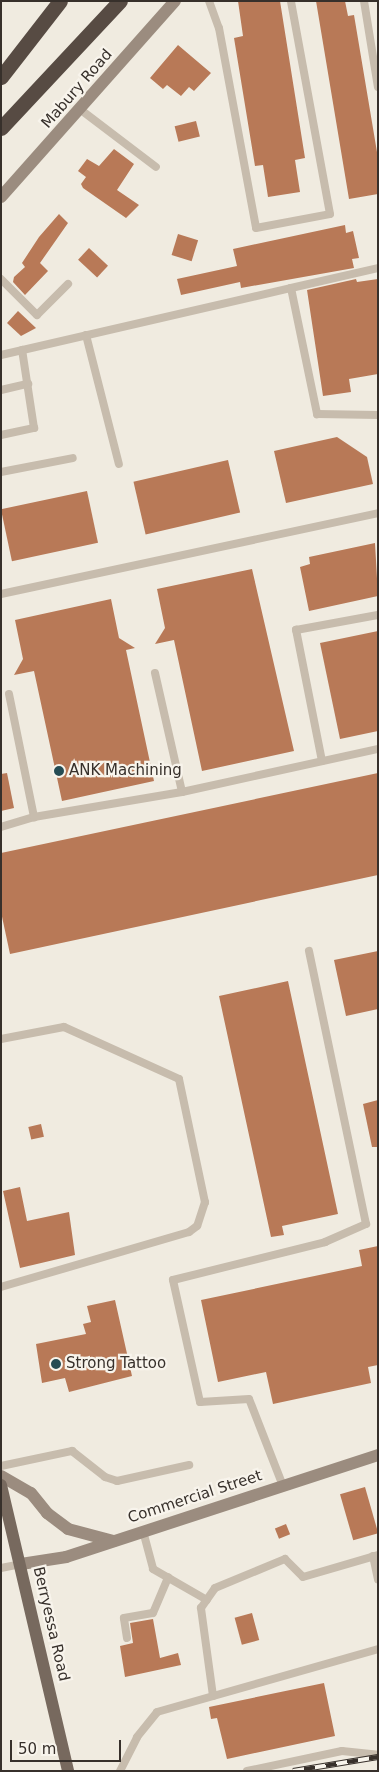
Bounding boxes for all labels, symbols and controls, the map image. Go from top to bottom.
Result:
street label: Mabury Road [38,46,116,132]
place label: ANK Machining [69,762,182,780]
marker: ANK Machining [53,765,65,777]
place label: Strong Tattoo [66,1355,166,1373]
marker: Strong Tattoo [50,1358,62,1370]
street label: Commercial Street [126,1467,264,1527]
street label: Berryessa Road [29,1565,73,1683]
scale bar [12,1730,124,1762]
text: 50 m [18,1740,56,1758]

